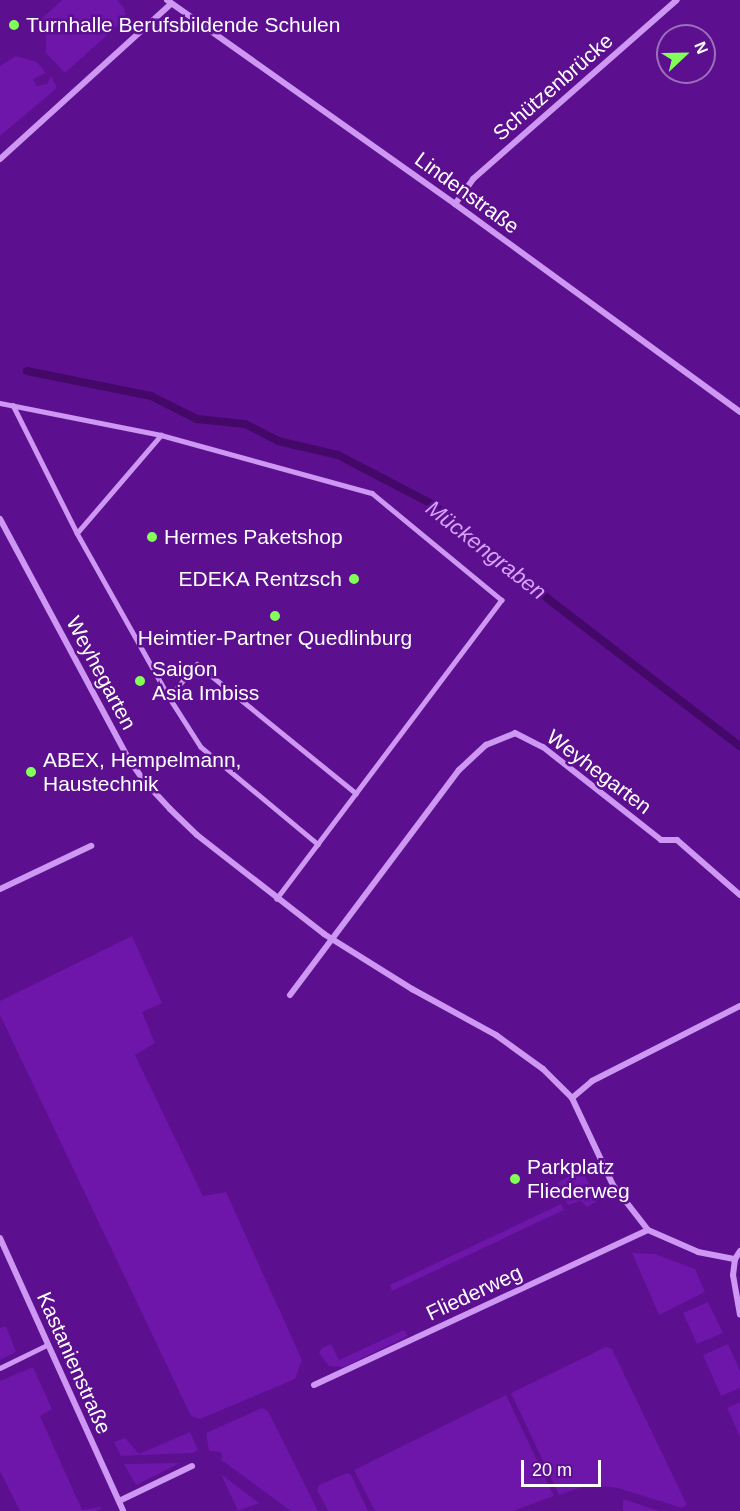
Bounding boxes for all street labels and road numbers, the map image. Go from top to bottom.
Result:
street label: Schützenbrücke [488,28,618,146]
street label: Lindenstraße [410,147,524,239]
street label: Weyhegarten [61,612,141,734]
street label: Weyhegarten [542,724,656,820]
street label: Fliederweg [422,1260,526,1326]
street label: Kastanienstraße [31,1288,117,1438]

